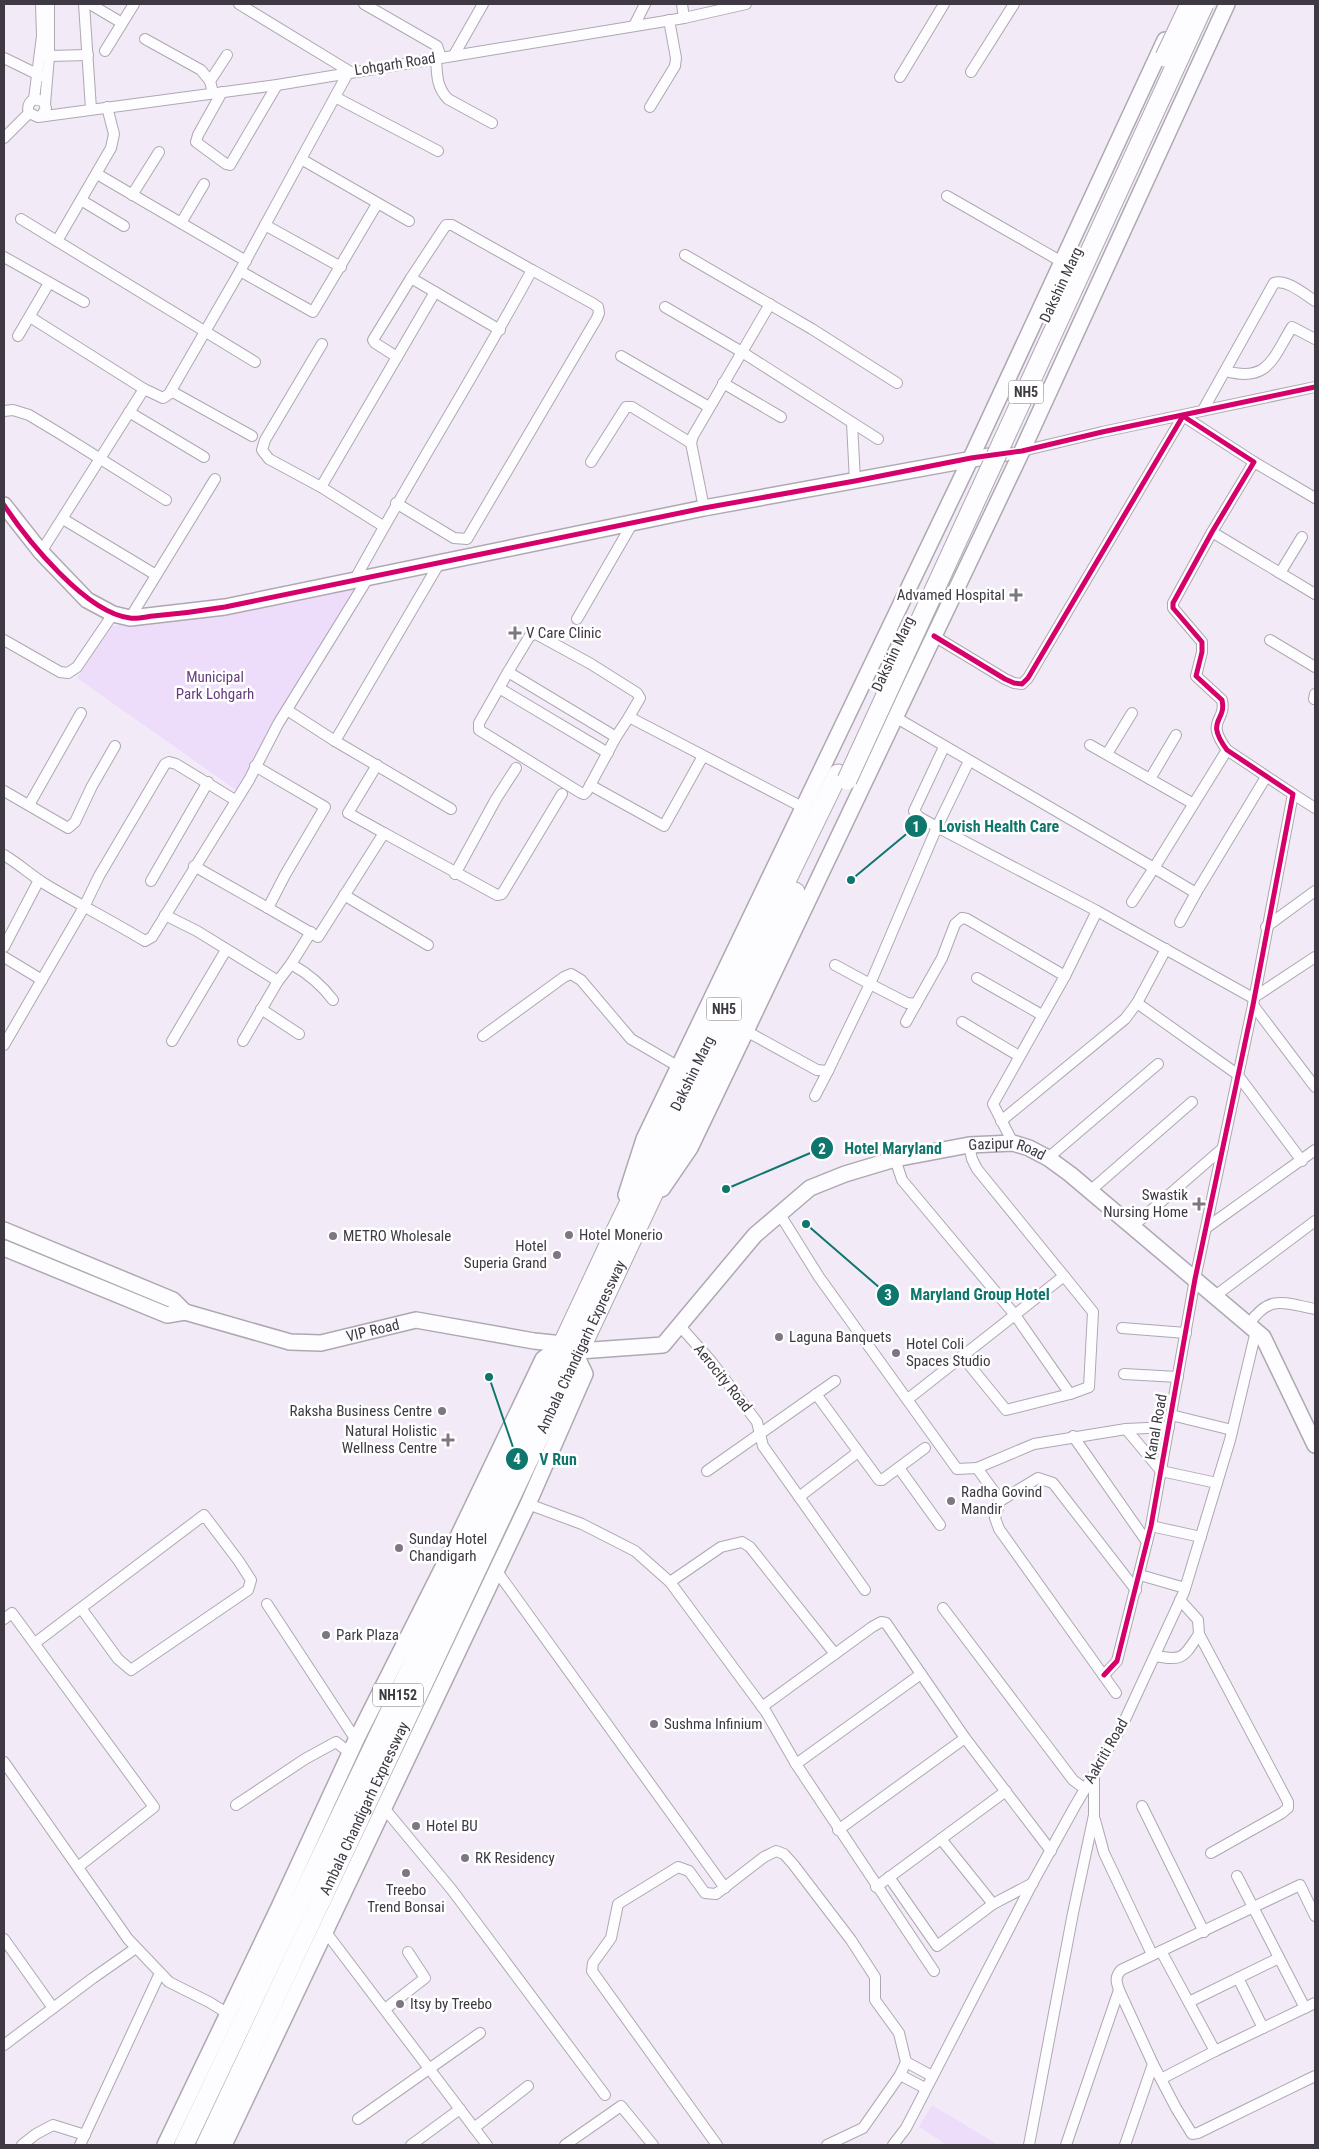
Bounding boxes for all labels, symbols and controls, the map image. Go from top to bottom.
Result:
street label: Lohgarh Road [353,49,437,79]
street label: Dakshin Marg [1036,244,1086,326]
road number: NH5 [1008,381,1044,404]
place label: Advamed Hospital [897,586,1005,604]
marker: Advamed Hospital [1009,588,1023,602]
street label: Dakshin Marg [868,613,918,695]
place label: V Care Clinic [526,624,602,642]
marker: V Care Clinic [508,626,522,640]
park label: Municipal Park Lohgarh [176,668,254,703]
callout: Lovish Health Care [904,811,1069,842]
text: Lovish Health Care [939,817,1060,836]
text: 1 [912,818,920,836]
road number: NH5 [706,998,742,1021]
street label: Dakshin Marg [667,1033,718,1114]
callout: Hotel Maryland [809,1133,952,1164]
street label: Gazipur Road [968,1134,1049,1164]
text: Hotel Maryland [844,1139,942,1158]
text: 2 [818,1140,826,1158]
place label: Swastik Nursing Home [1103,1186,1188,1221]
marker: Swastik Nursing Home [1192,1197,1206,1211]
place label: Hotel Monerio [579,1226,663,1244]
place label: METRO Wholesale [343,1227,451,1245]
marker: Hotel Monerio [563,1229,575,1241]
marker: METRO Wholesale [327,1230,339,1242]
place label: Hotel Superia Grand [464,1237,547,1272]
marker: Hotel Superia Grand [551,1249,563,1261]
street label: Ambala Chandigarh Expressway [533,1257,630,1436]
callout: Maryland Group Hotel [875,1279,1060,1310]
text: Maryland Group Hotel [910,1285,1050,1304]
text: 3 [884,1286,892,1304]
street label: VIP Road [344,1315,401,1346]
place label: Laguna Banquets [789,1328,892,1346]
marker: Laguna Banquets [773,1331,785,1343]
place label: Hotel Coli Spaces Studio [906,1335,991,1370]
street label: Aerocity Road [690,1340,756,1416]
marker: Hotel Coli Spaces Studio [890,1347,902,1359]
street label: Kanal Road [1141,1393,1171,1461]
place label: Raksha Business Centre [290,1402,432,1420]
marker: Raksha Business Centre [436,1405,448,1417]
place label: Natural Holistic Wellness Centre [342,1422,437,1457]
marker: Natural Holistic Wellness Centre [441,1433,455,1447]
callout: V Run [505,1444,587,1475]
text: 4 [513,1450,521,1468]
text: V Run [539,1450,577,1469]
place label: Radha Govind Mandir [961,1483,1042,1518]
marker: Radha Govind Mandir [945,1495,957,1507]
place label: Sunday Hotel Chandigarh [409,1530,487,1565]
marker: Sunday Hotel Chandigarh [393,1542,405,1554]
place label: Park Plaza [336,1626,399,1644]
marker: Park Plaza [320,1629,332,1641]
road number: NH152 [373,1684,423,1706]
place label: Sushma Infinium [664,1715,763,1733]
street label: Aakriti Road [1080,1715,1132,1787]
marker: Sushma Infinium [648,1718,660,1730]
street label: Ambala Chandigarh Expressway [316,1719,413,1898]
place label: Hotel BU [426,1817,478,1835]
marker: Hotel BU [410,1820,422,1832]
place label: RK Residency [475,1849,555,1867]
marker: RK Residency [459,1852,471,1864]
marker: Treebo Trend Bonsai [400,1867,412,1879]
place label: Treebo Trend Bonsai [367,1881,445,1916]
place label: Itsy by Treebo [410,1995,492,2013]
marker: Itsy by Treebo [394,1998,406,2010]

